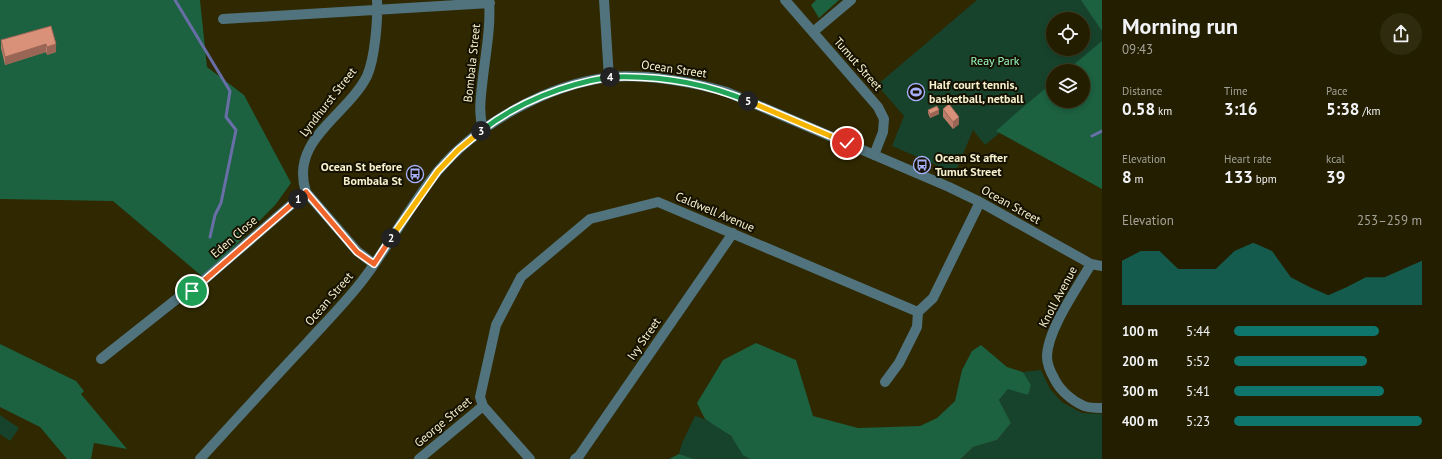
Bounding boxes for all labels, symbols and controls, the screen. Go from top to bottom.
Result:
map controls [1046,12,1090,108]
button: locate [1046,12,1090,56]
text: Morning run [1122,12,1238,40]
button: share [1380,13,1422,55]
street label: Bombala Street [460,23,483,103]
street label: Tumut Street [831,34,886,94]
text: 09:43 [1122,41,1153,58]
park label: Reay Park [970,53,1020,68]
street label: Ocean Street [640,56,708,81]
street label: Lyndhurst Street [296,64,359,139]
button: layers [1046,64,1090,108]
pin: 4 [600,67,620,87]
text: 4 [607,70,613,84]
place label: Half court tennis, basketball, netball [929,77,1024,106]
sports icon: Half court tennis, basketball, netball [906,82,926,102]
text: Distance [1122,84,1162,98]
text: Time [1224,84,1248,98]
text: Pace [1326,84,1348,98]
pin: 5 [738,91,758,111]
text: 5 [745,94,751,108]
text: 0.58 [1122,98,1155,120]
text: 3:16 [1224,98,1258,120]
text: 5:38 [1326,98,1360,120]
text: km [1155,104,1172,118]
text: /km [1360,104,1381,118]
pin: 3 [471,121,491,141]
text: 3 [478,124,484,138]
pin [830,126,864,160]
icon: check [836,132,858,154]
place label: Ocean St after Tumut Street [935,150,1008,179]
text: Elevation [1122,152,1166,166]
text: Heart rate [1224,152,1272,166]
text: kcal [1326,152,1345,166]
bus stop icon: Ocean St after Tumut Street [912,155,932,175]
place label: Ocean St before Bombala St [321,159,403,188]
bus stop icon: Ocean St before Bombala St [405,164,425,184]
text: 8 [1122,166,1132,188]
text: 133 [1224,166,1253,188]
text: 39 [1326,166,1345,188]
text: m [1132,172,1144,186]
text: bpm [1253,172,1277,186]
street label: Ocean Street [979,182,1044,227]
street label: Caldwell Avenue [673,188,757,235]
pin: 1 [288,189,308,209]
text: 1 [295,192,301,206]
street label: Eden Close [207,212,260,261]
text: Elevation [1122,212,1174,229]
text: 253–259 m [1357,212,1422,229]
pin: 2 [381,228,401,248]
text: 2 [388,231,394,245]
street label: Knoll Avenue [1035,264,1080,330]
street label: Ocean Street [301,269,356,328]
pin [175,274,209,308]
icon: arrive [181,280,203,302]
street label: Ivy Street [624,315,664,363]
text: 100 m [1122,323,1158,340]
text: 5:44 [1186,323,1210,340]
text: 200 m [1122,353,1158,370]
text: 5:52 [1186,353,1210,370]
text: 300 m [1122,383,1158,400]
text: 5:41 [1186,383,1210,400]
street label: George Street [411,393,474,450]
text: 400 m [1122,413,1158,430]
text: 5:23 [1186,413,1210,430]

